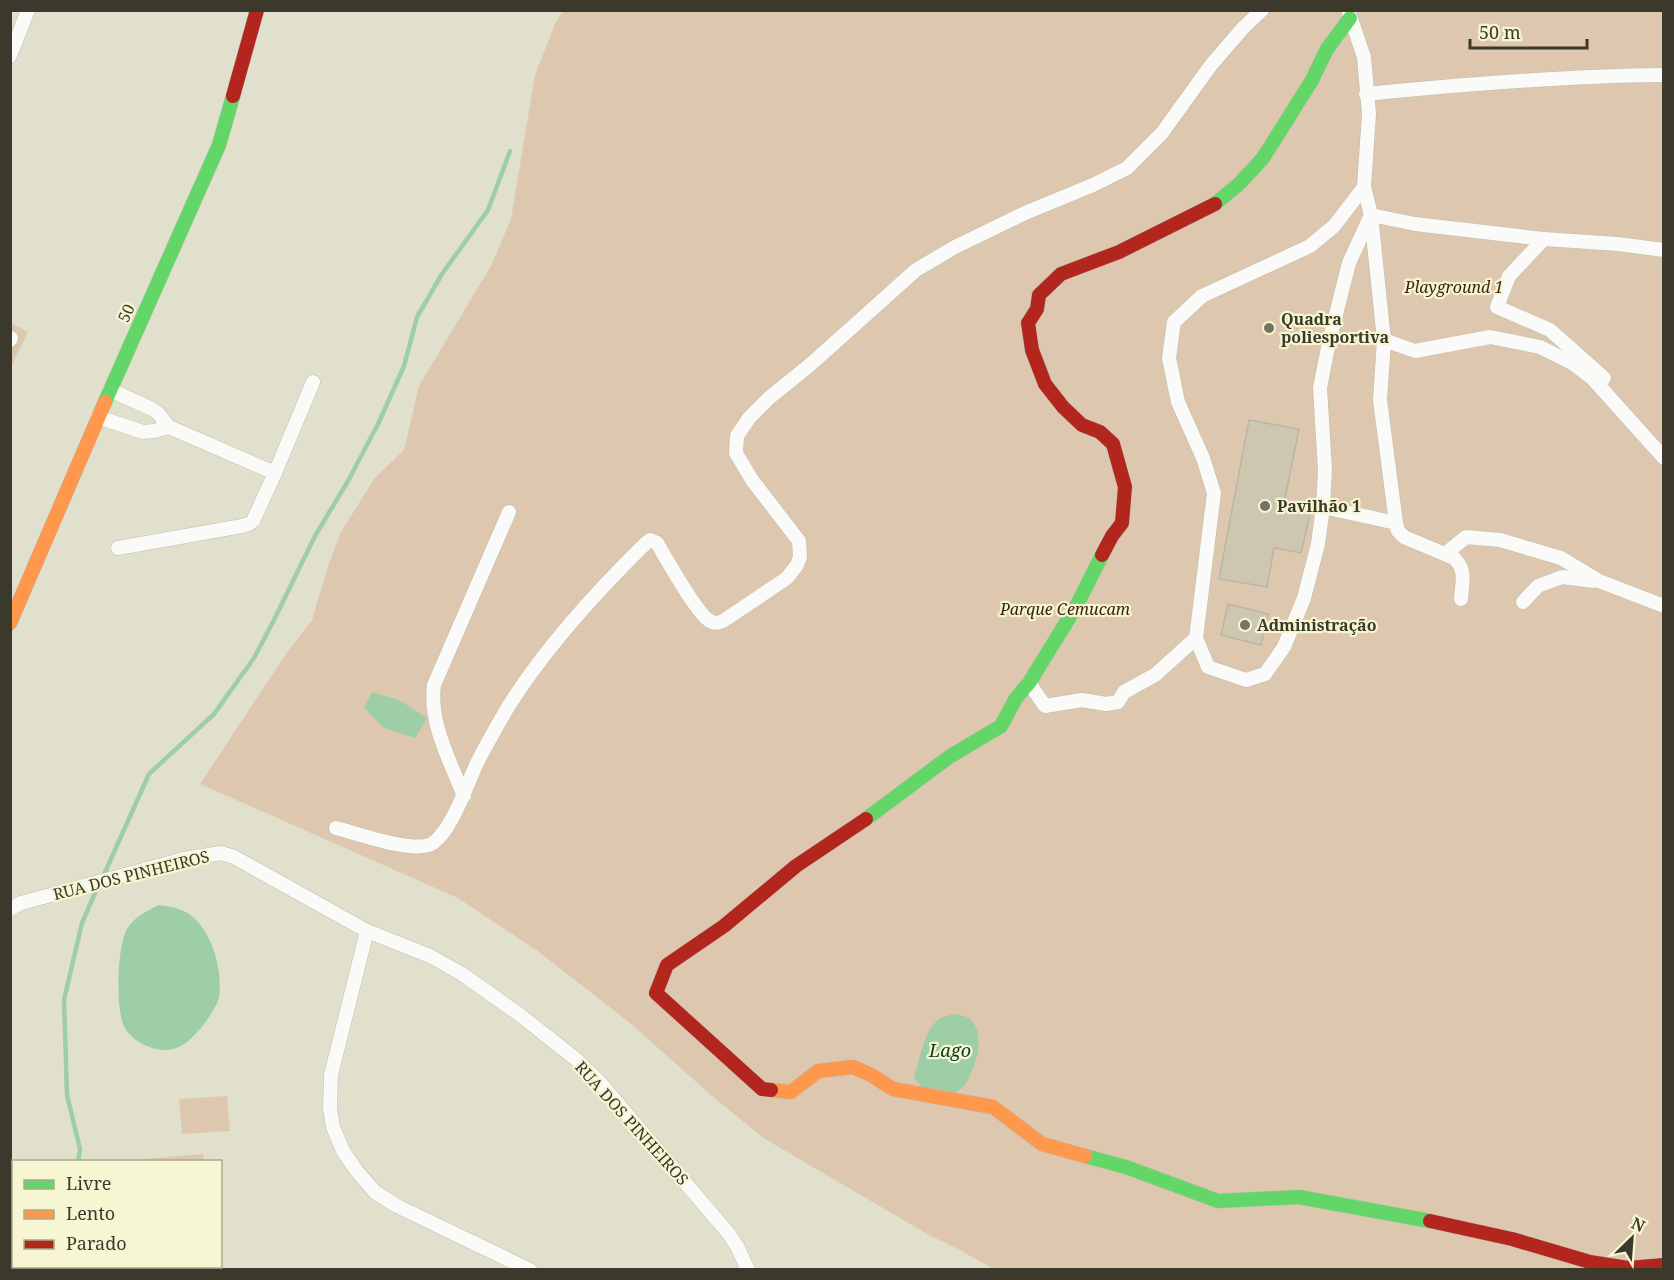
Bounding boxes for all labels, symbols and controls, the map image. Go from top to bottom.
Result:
scale bar [1470,12,1587,50]
text: 50 m [1479,20,1521,44]
park label: Playground 1 [1404,276,1503,298]
street label: 50 [112,300,140,326]
place label: Quadra poliesportiva [1281,308,1390,348]
marker: Quadra poliesportiva [1262,321,1276,335]
place label: Pavilhão 1 [1277,495,1361,517]
marker: Pavilhão 1 [1258,499,1272,513]
park label: Parque Cemucam [999,598,1131,620]
place label: Administração [1257,614,1377,636]
marker: Administração [1238,618,1252,632]
street label: RUA DOS PINHEIROS [51,845,211,905]
water label: Lago [928,1038,971,1062]
street label: RUA DOS PINHEIROS [570,1056,694,1190]
legend [12,1160,222,1268]
text: Livre [66,1171,112,1195]
text: Lento [66,1201,115,1225]
north arrow [1602,1208,1662,1268]
text: N [1628,1212,1649,1237]
text: Parado [66,1231,127,1255]

